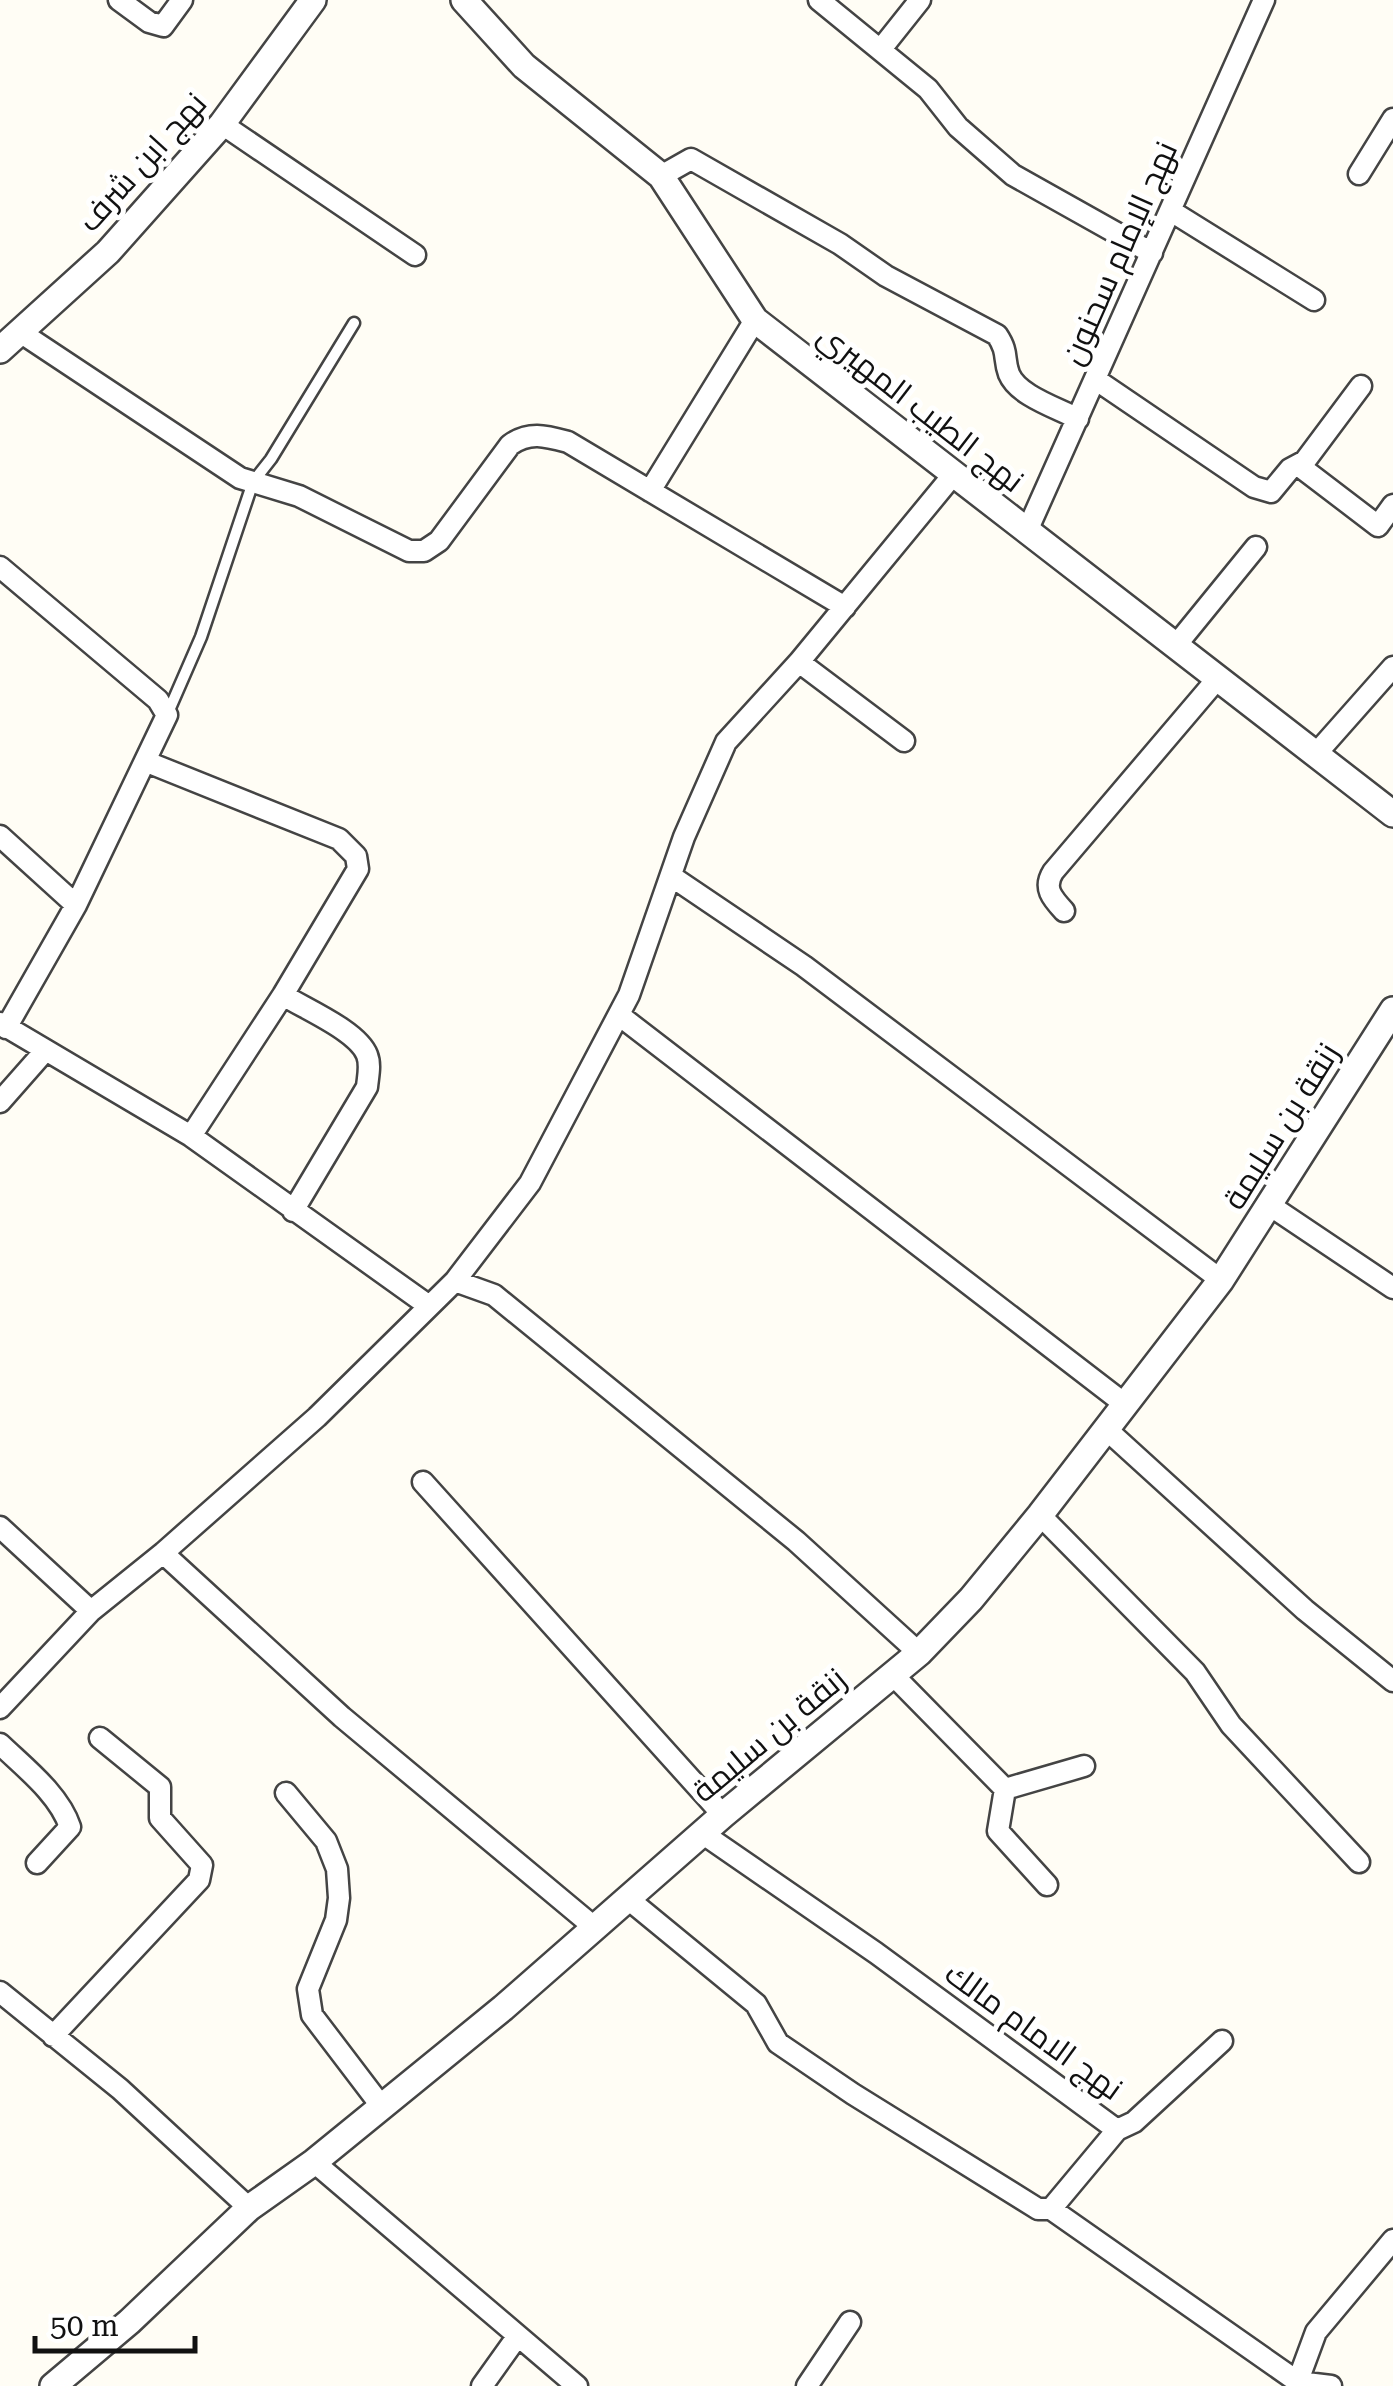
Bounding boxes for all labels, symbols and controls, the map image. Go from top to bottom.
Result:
street label: نهج ابن شرف [70,85,217,241]
street label: نهج الإمام سحنون [1053,136,1188,372]
street label: نهج الطيب المهيري [807,316,1031,505]
street label: زنقة بن سليمة [1215,1036,1347,1216]
street label: زنقة بن سليمة [684,1660,854,1810]
street label: نهج الامام مالك [936,1954,1130,2111]
scale bar [35,2291,195,2353]
text: 50 m [50,2308,119,2343]

